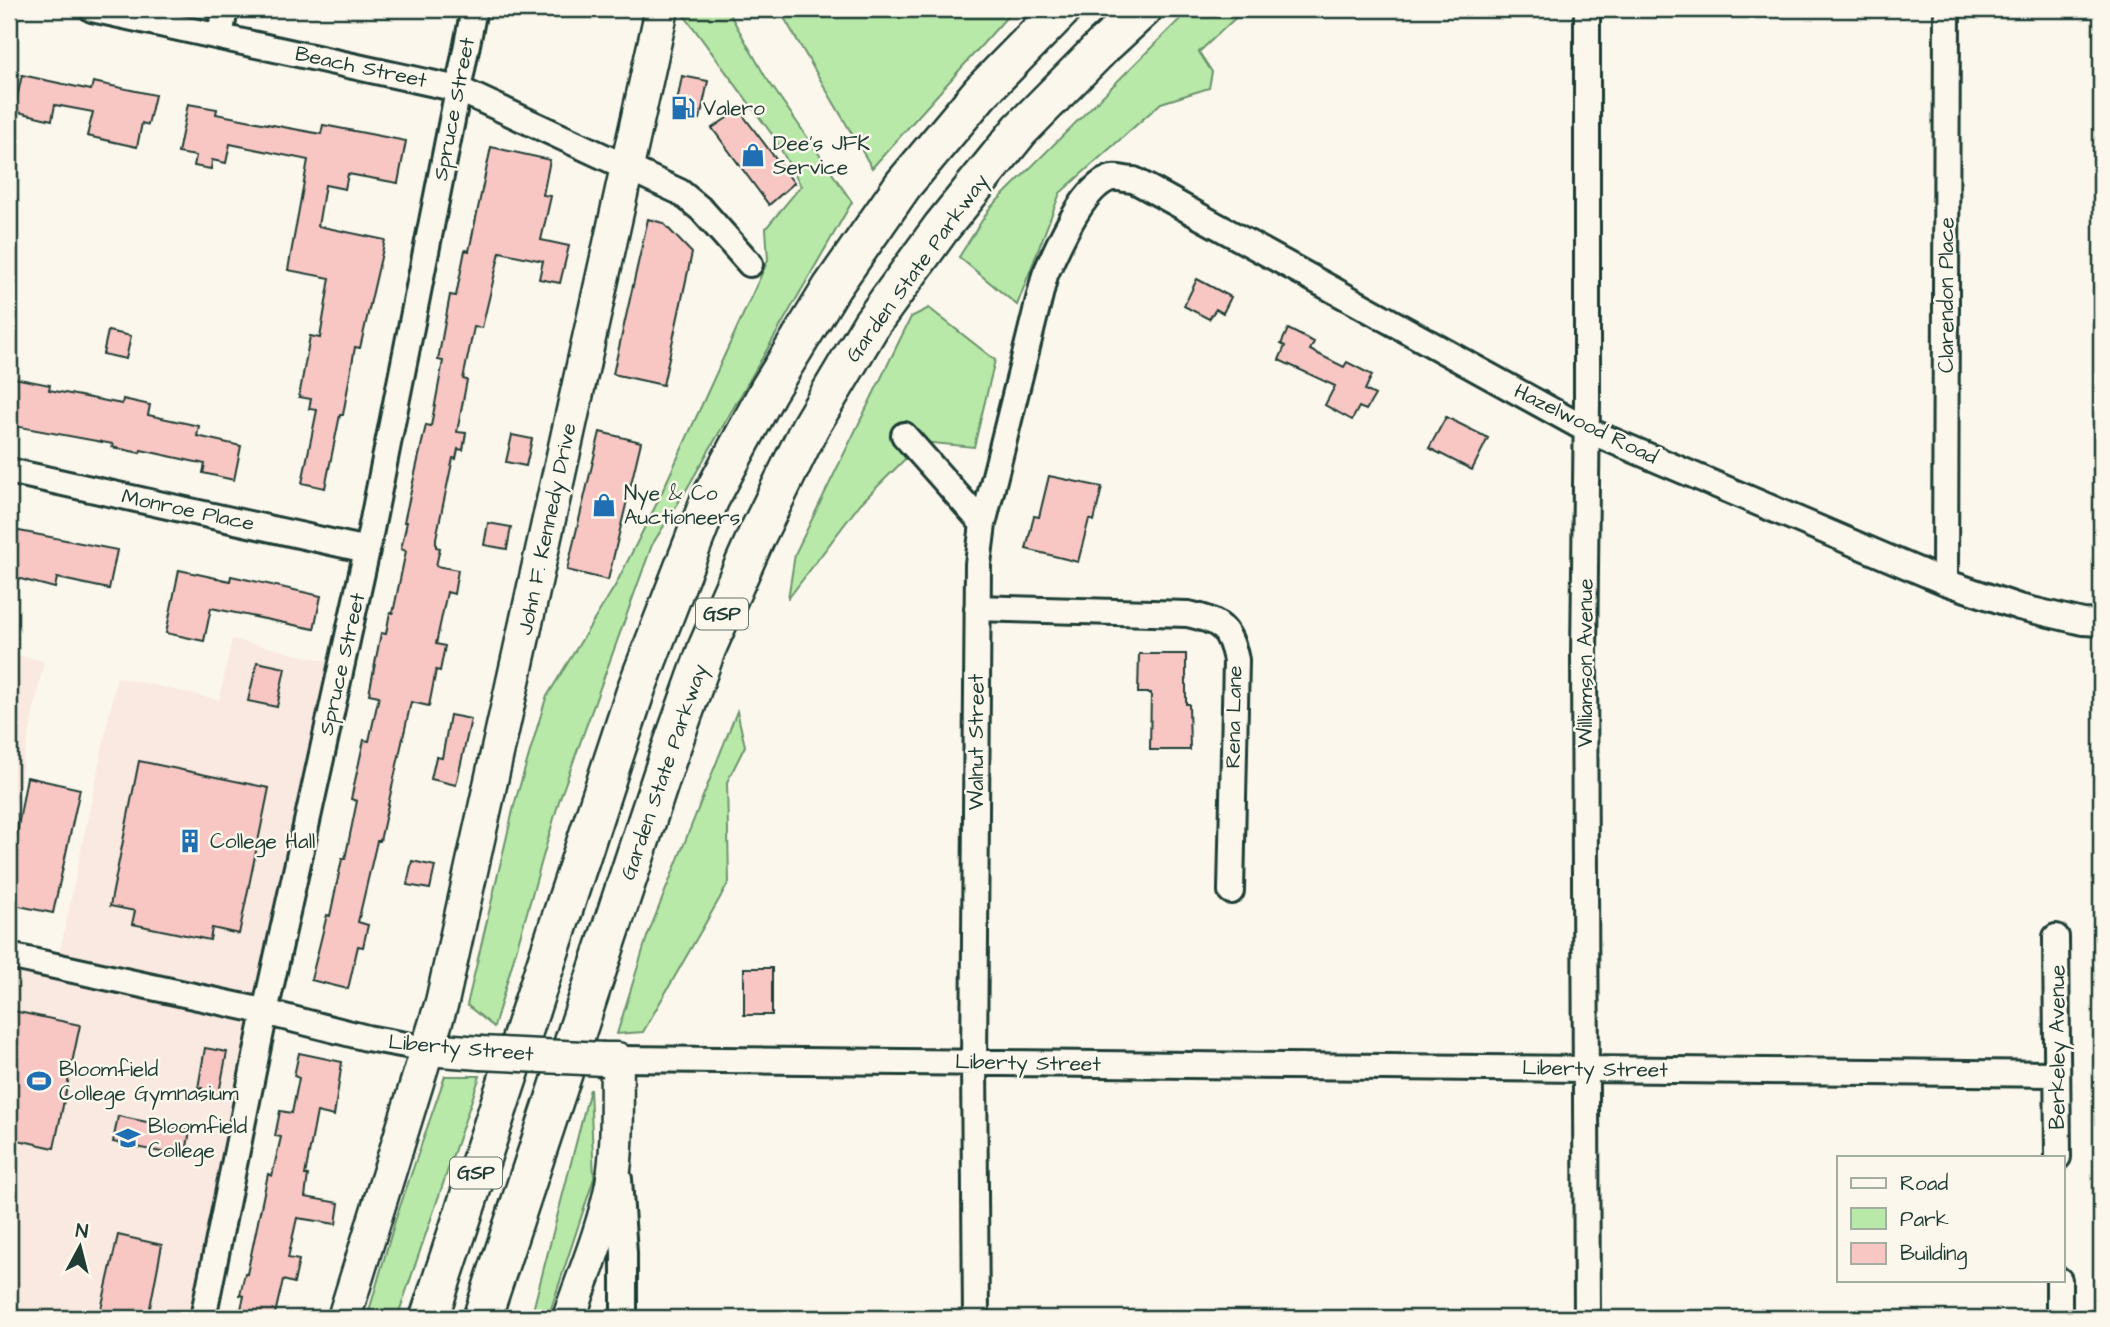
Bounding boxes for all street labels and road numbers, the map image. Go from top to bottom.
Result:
street label: Spruce Street [426,34,483,183]
street label: Beach Street [293,39,430,95]
street label: Garden State Parkway [839,167,997,369]
street label: Clarendon Place [1932,217,1961,373]
street label: Hazelwood Road [1509,377,1663,471]
street label: John F. Kennedy Drive [510,420,586,638]
street label: Monroe Place [119,482,257,538]
street label: Williamson Avenue [1571,578,1600,748]
street label: Spruce Street [312,589,374,738]
road number: GSP [696,598,748,629]
street label: Garden State Parkway [613,660,717,884]
street label: Rena Lane [1219,665,1249,769]
street label: Walnut Street [962,673,991,810]
street label: Berkeley Avenue [2043,965,2074,1129]
street label: Liberty Street [387,1027,535,1071]
street label: Liberty Street [955,1047,1102,1081]
street label: Liberty Street [1522,1053,1669,1087]
road number: GSP [450,1158,502,1189]

